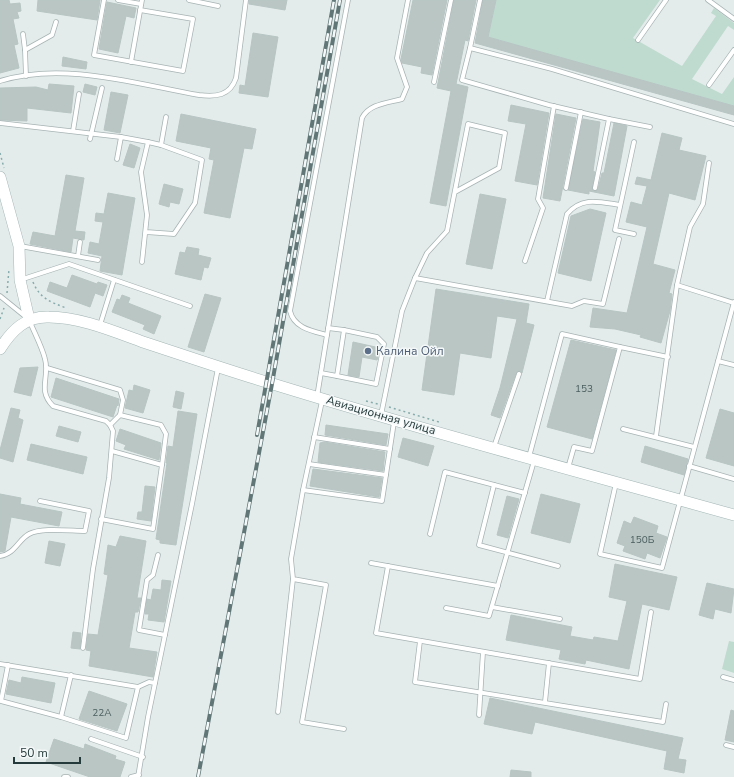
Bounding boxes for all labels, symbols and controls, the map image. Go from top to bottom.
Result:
place label: Калина Ойл [376,343,444,359]
marker: Калина Ойл [363,346,373,356]
house number: 153 [575,382,593,396]
street label: Авиационная улица [324,392,438,438]
house number: 150Б [630,533,655,547]
house number: 22А [92,706,112,720]
scale bar [14,739,80,765]
text: 50 m [20,745,48,761]

